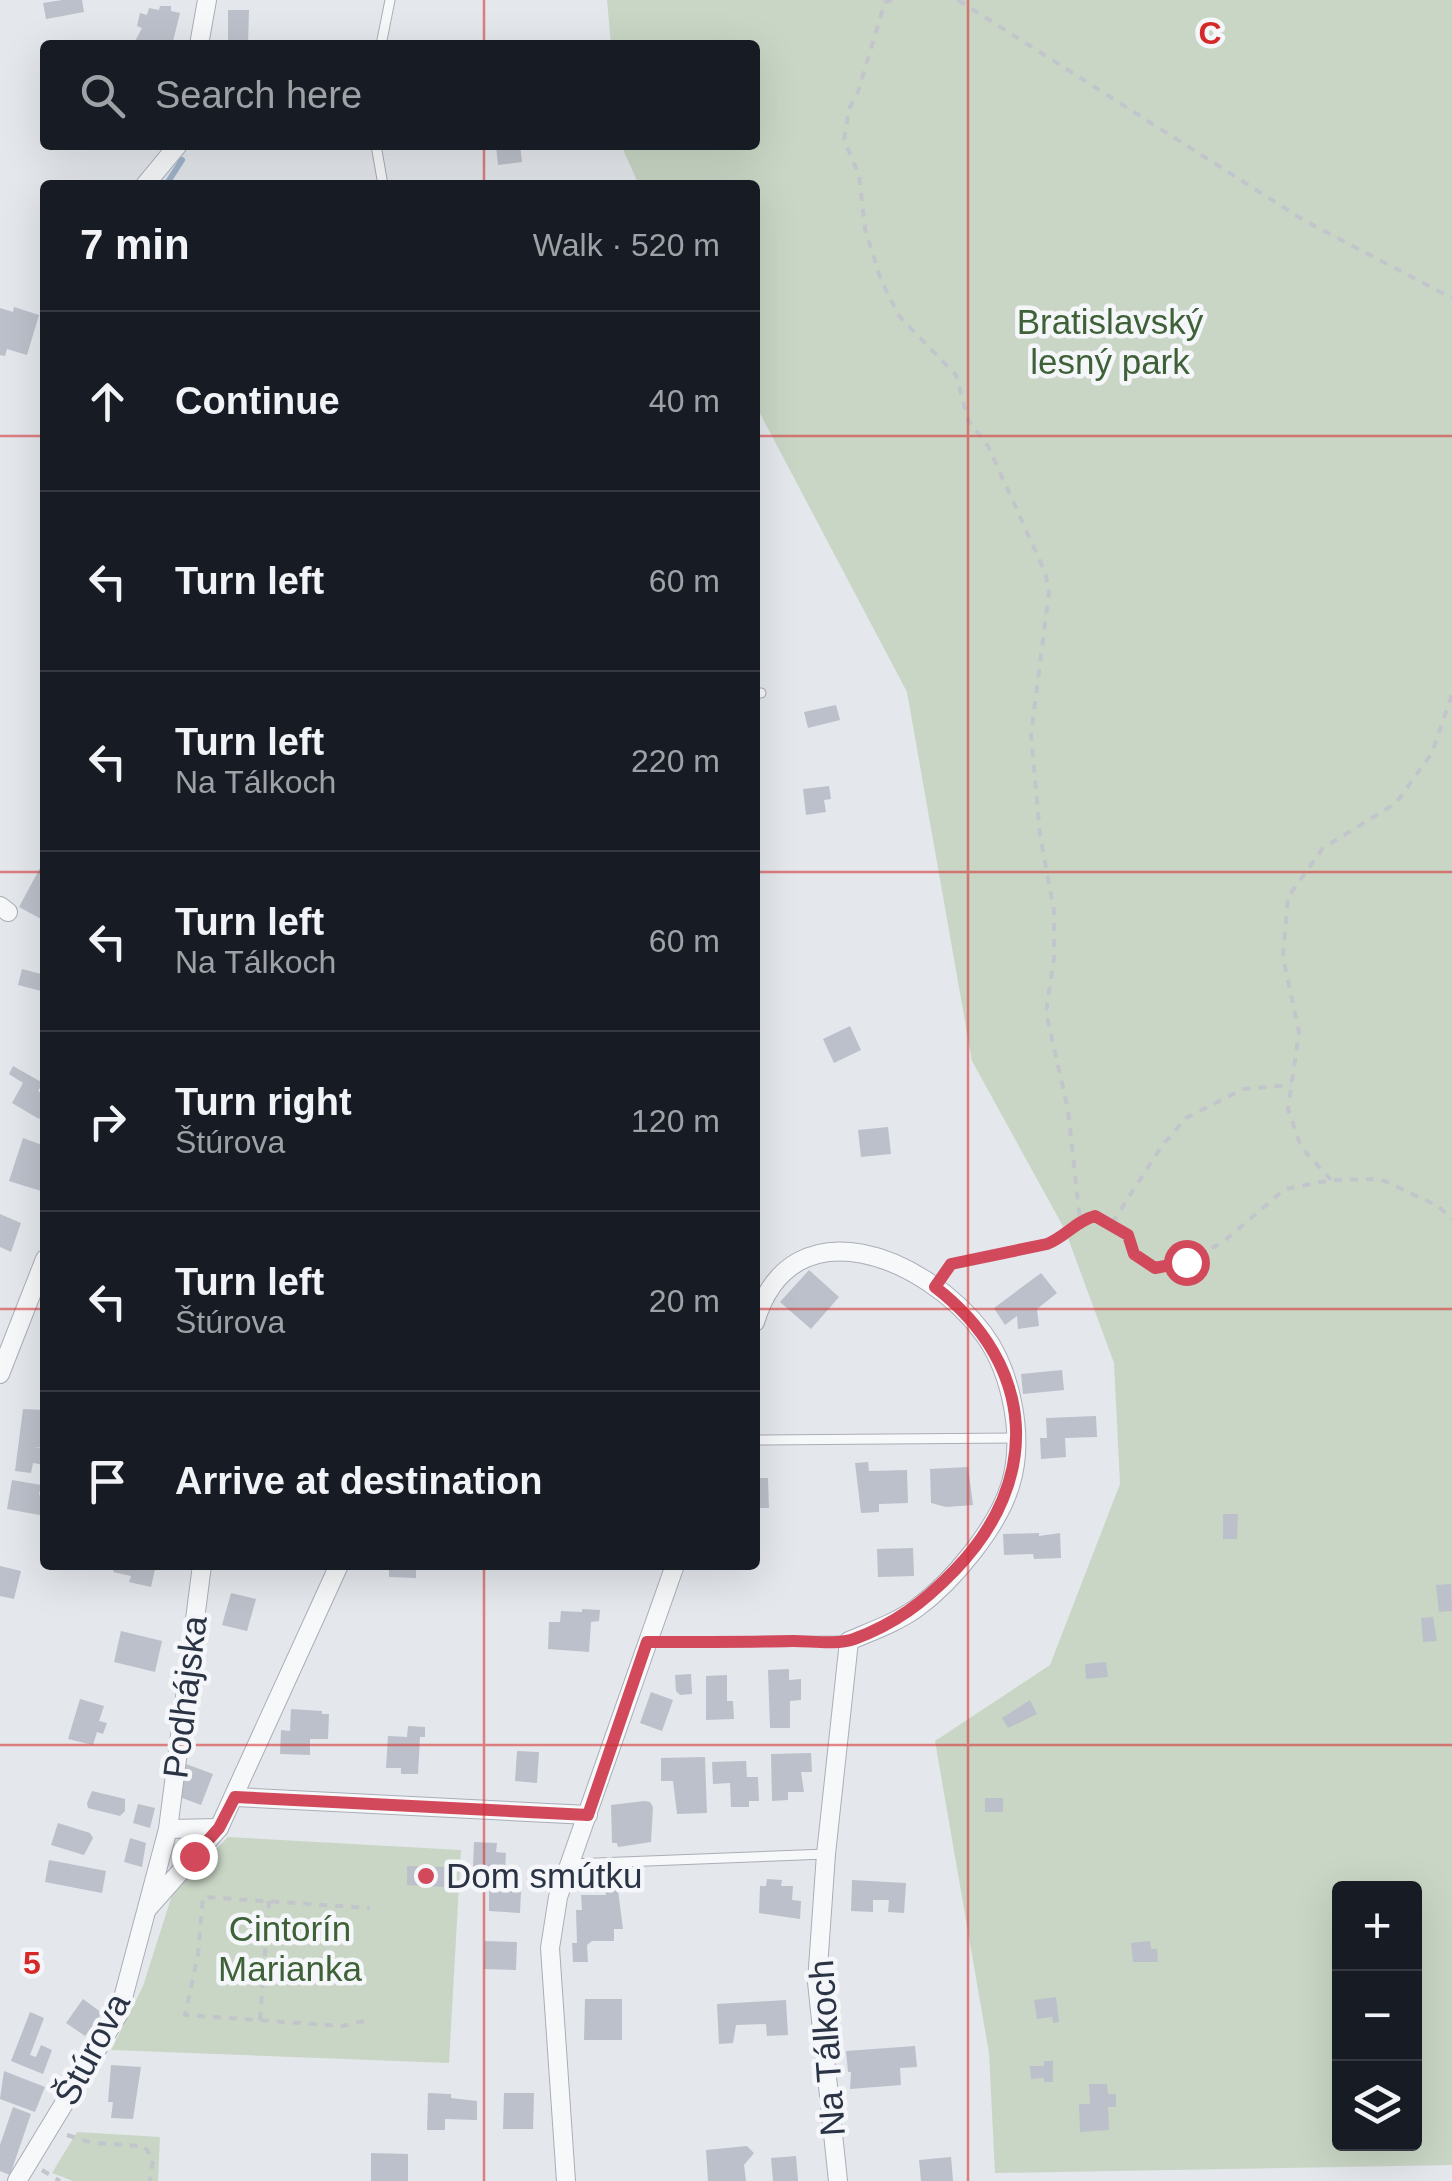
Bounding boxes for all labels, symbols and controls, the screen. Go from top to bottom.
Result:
text: C [1198,15,1222,51]
search box [40,40,760,150]
icon: search [75,68,130,123]
text: Search here [155,74,362,116]
text: 7 min [80,221,190,268]
text: Walk · 520 m [533,227,720,263]
park label: Bratislavský lesný park [1017,302,1204,381]
icon: ahead [80,374,135,429]
text: Continue [175,380,340,422]
text: 40 m [649,383,720,419]
icon: left [80,554,135,609]
text: Turn left [175,560,324,602]
text: 60 m [649,563,720,599]
text: Turn left [175,721,324,763]
icon: left [80,734,135,789]
text: 220 m [631,743,720,779]
text: Na Tálkoch [175,764,336,800]
text: Turn left [175,901,324,943]
icon: left [80,914,135,969]
text: 60 m [649,923,720,959]
text: Na Tálkoch [175,944,336,980]
text: Turn right [175,1081,352,1123]
icon: right [80,1094,135,1149]
text: 120 m [631,1103,720,1139]
text: Štúrova [175,1124,285,1160]
route start [1164,1240,1210,1286]
text: Turn left [175,1261,324,1303]
icon: left [80,1274,135,1329]
text: 20 m [649,1283,720,1319]
text: Štúrova [175,1304,285,1340]
icon: arrive [80,1454,135,1509]
text: Arrive at destination [175,1460,542,1502]
street label: Podhájska [155,1613,214,1780]
route end [172,1834,218,1880]
place label: Dom smútku [446,1856,642,1895]
marker: Dom smútku [415,1865,437,1887]
map controls [1332,1881,1422,2151]
button: + [1332,1881,1422,1971]
park label: Cintorín Marianka [218,1909,363,1988]
text: 5 [23,1945,41,1981]
street label: Na Tálkoch [801,1959,852,2137]
button: − [1332,1971,1422,2061]
street label: Štúrova [46,1986,137,2111]
button: layers [1332,2061,1422,2151]

